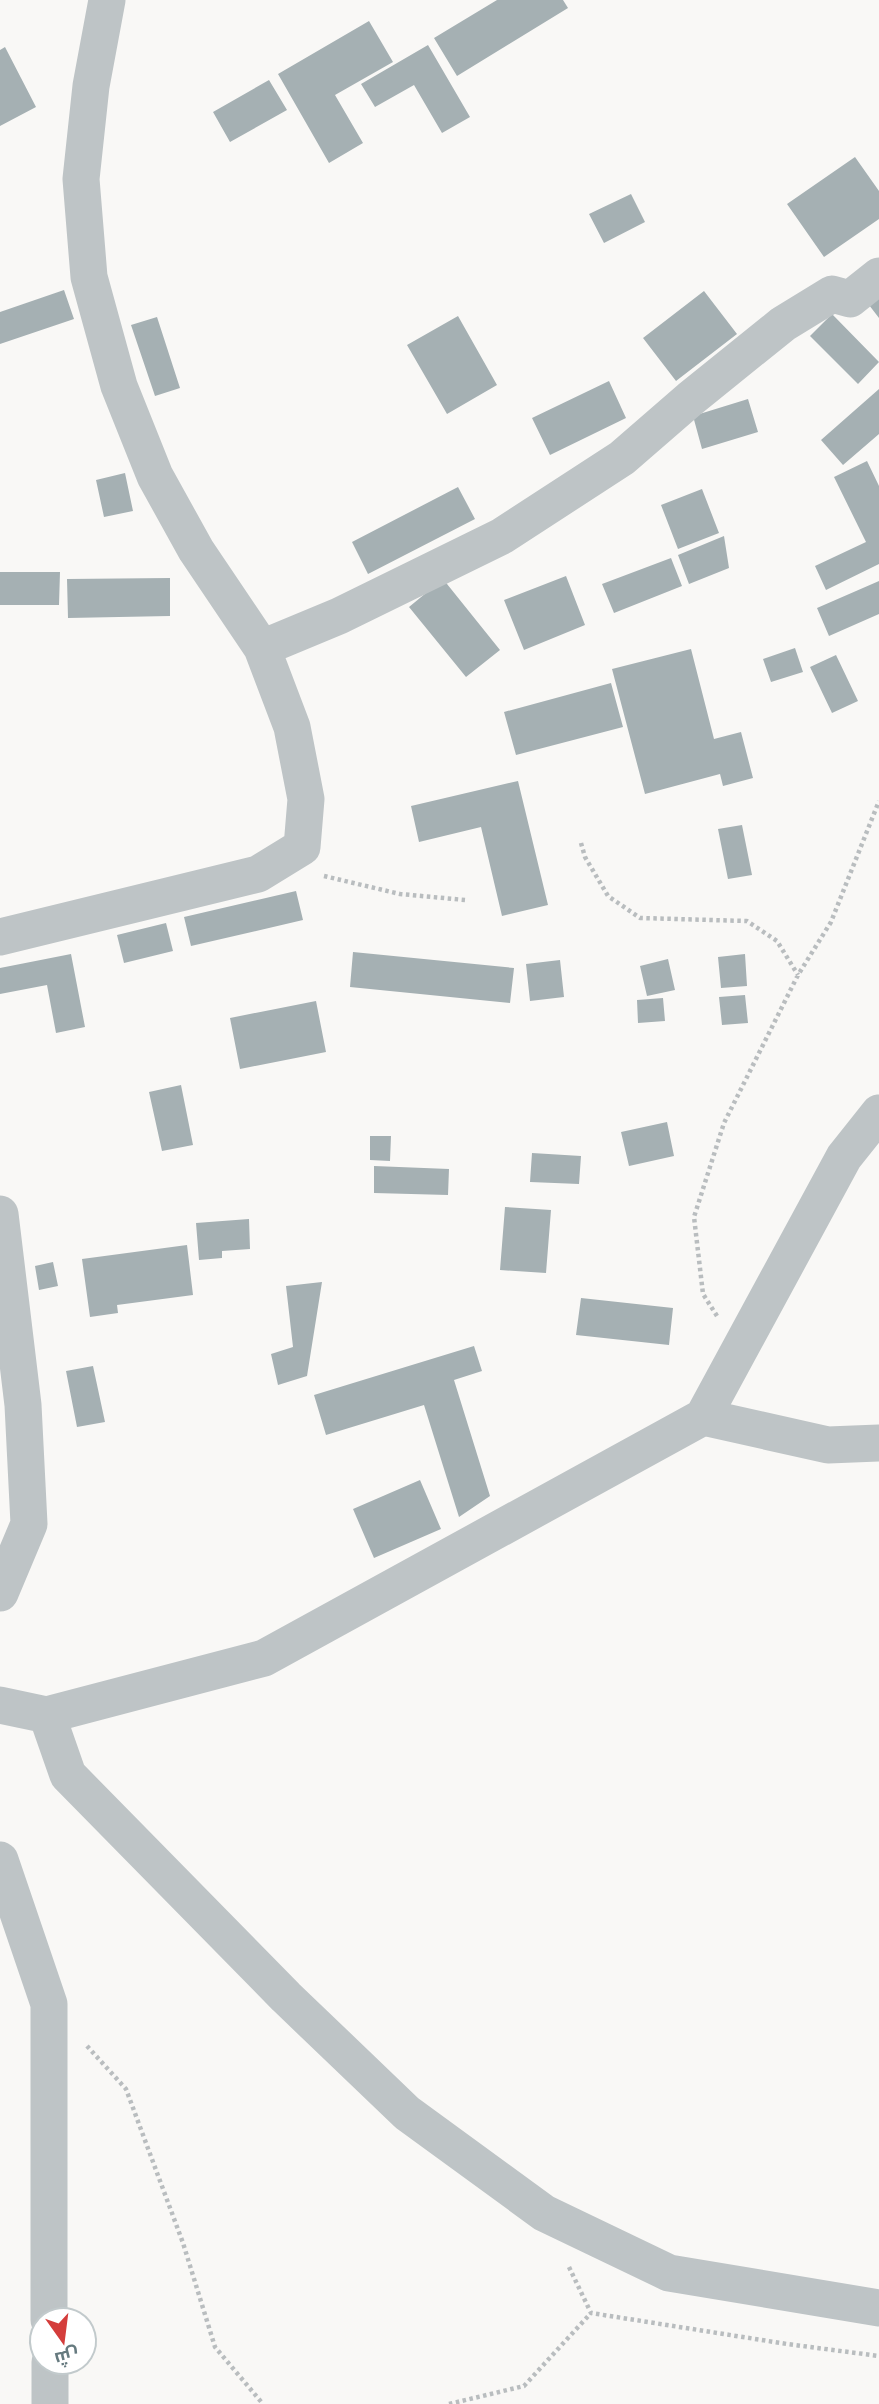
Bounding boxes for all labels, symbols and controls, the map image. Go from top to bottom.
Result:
north arrow [28,2306,98,2376]
text: ش [52,2343,82,2372]

